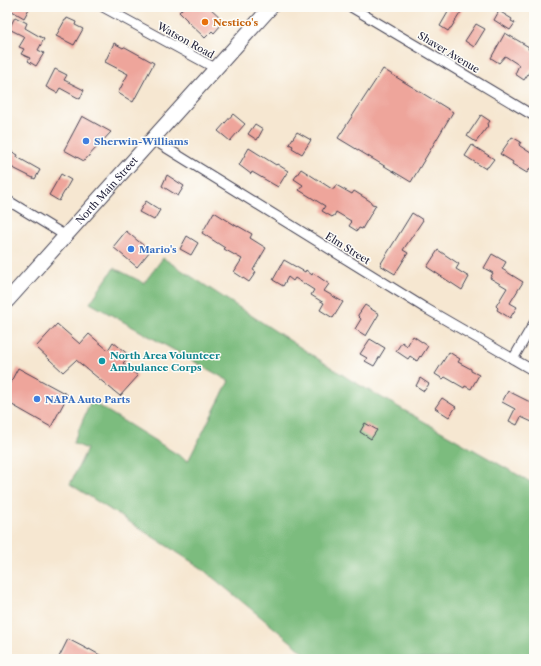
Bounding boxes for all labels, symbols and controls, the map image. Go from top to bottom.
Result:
place label: Nestico's [213,16,258,29]
marker: Nestico's [200,17,210,27]
street label: Watson Road [154,19,216,61]
street label: Shaver Avenue [415,29,482,76]
place label: Sherwin-Williams [94,135,189,148]
marker: Sherwin-Williams [81,136,91,146]
street label: North Main Street [73,154,141,227]
street label: Elm Street [323,230,373,267]
place label: Mario's [139,243,177,256]
marker: Mario's [126,244,136,254]
place label: North Area Volunteer Ambulance Corps [109,349,220,374]
marker: North Area Volunteer Ambulance Corps [97,356,107,366]
place label: NAPA Auto Parts [45,393,131,406]
marker: NAPA Auto Parts [32,394,42,404]

